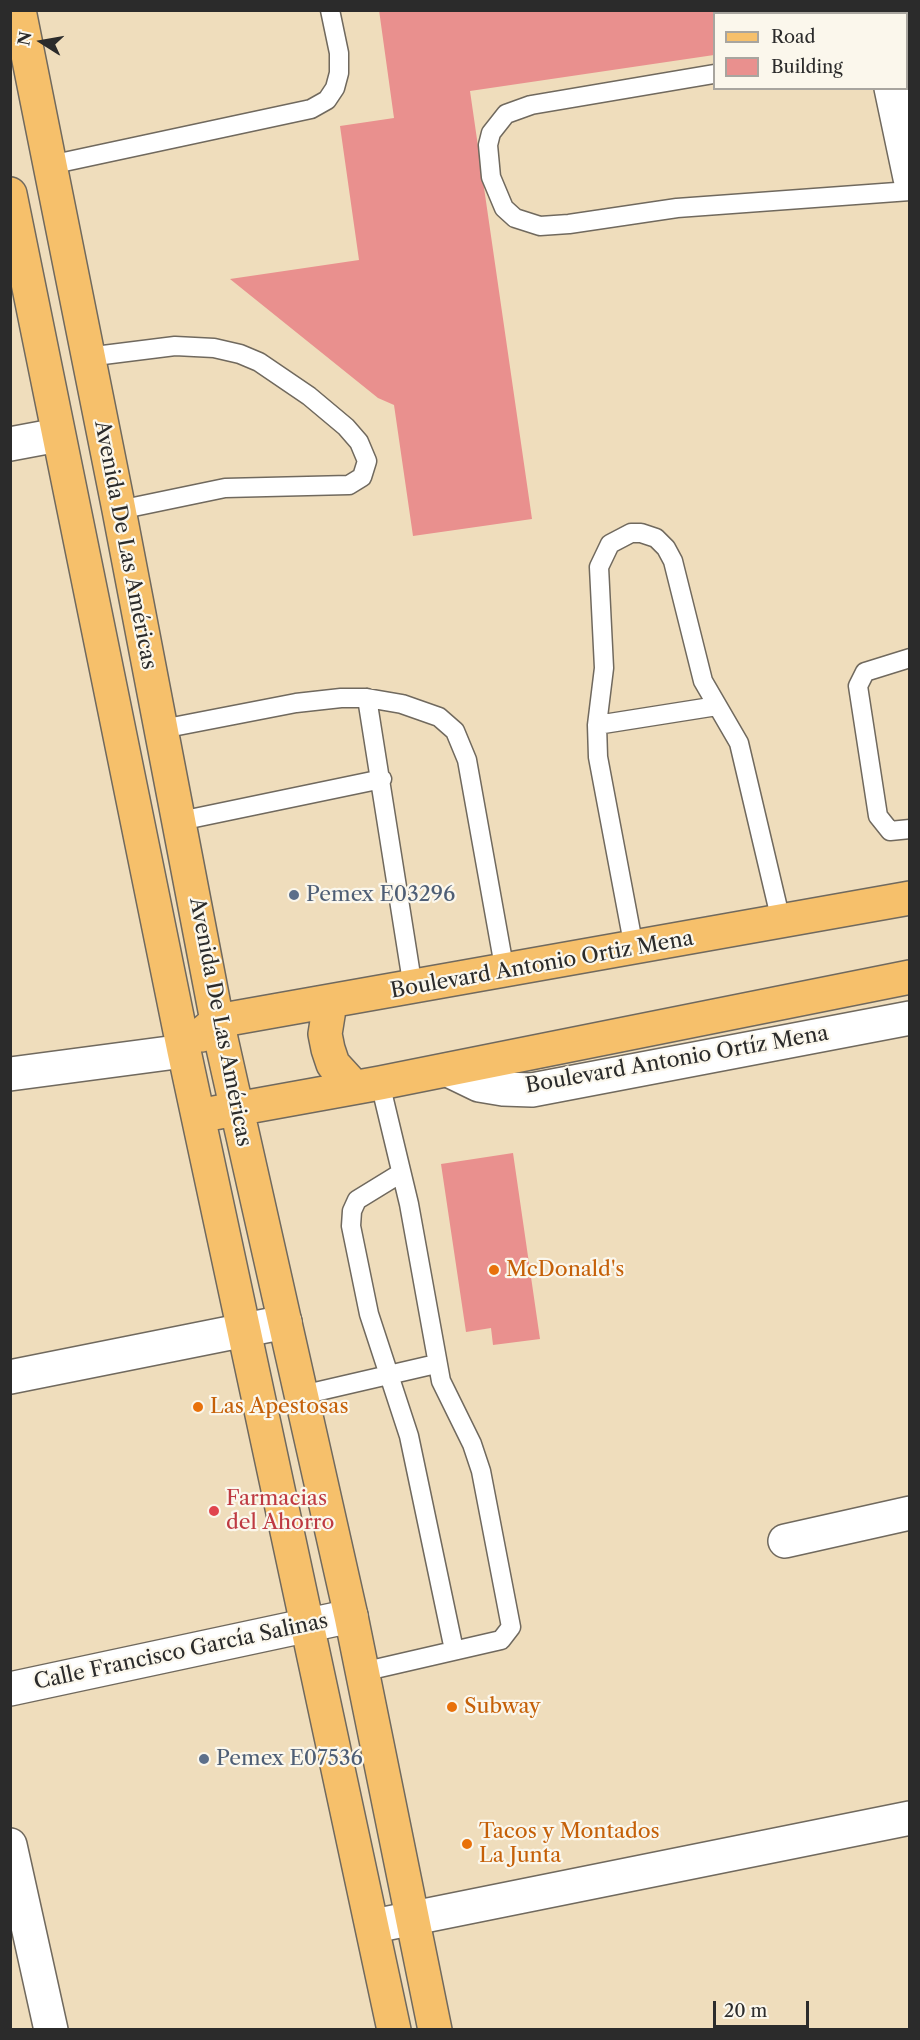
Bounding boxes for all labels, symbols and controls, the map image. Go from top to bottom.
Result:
north arrow [12,12,72,72]
legend [713,12,908,90]
text: Road [771,26,816,48]
text: N [13,30,35,47]
text: Building [771,56,843,78]
street label: Avenida De Las Américas [88,418,162,672]
place label: Pemex E03296 [306,882,455,908]
marker: Pemex E03296 [287,888,301,902]
street label: Avenida De Las Américas [183,895,257,1149]
street label: Boulevard Antonio Ortiz Mena [389,926,695,1004]
street label: Boulevard Antonio Ortíz Mena [524,1021,830,1099]
place label: McDonald's [506,1257,624,1283]
marker: McDonald's [487,1263,501,1277]
place label: Las Apestosas [210,1394,349,1420]
marker: Las Apestosas [191,1400,205,1414]
place label: Farmacias del Ahorro [226,1486,334,1536]
marker: Farmacias del Ahorro [207,1504,221,1518]
street label: Calle Francisco García Salinas [32,1608,330,1696]
place label: Subway [464,1694,541,1720]
marker: Subway [445,1700,459,1714]
place label: Pemex E07536 [216,1746,363,1772]
marker: Pemex E07536 [197,1752,211,1766]
place label: Tacos y Montados La Junta [479,1819,660,1869]
marker: Tacos y Montados La Junta [460,1837,474,1851]
scale bar [716,1989,812,2027]
text: 20 m [724,2000,767,2022]

